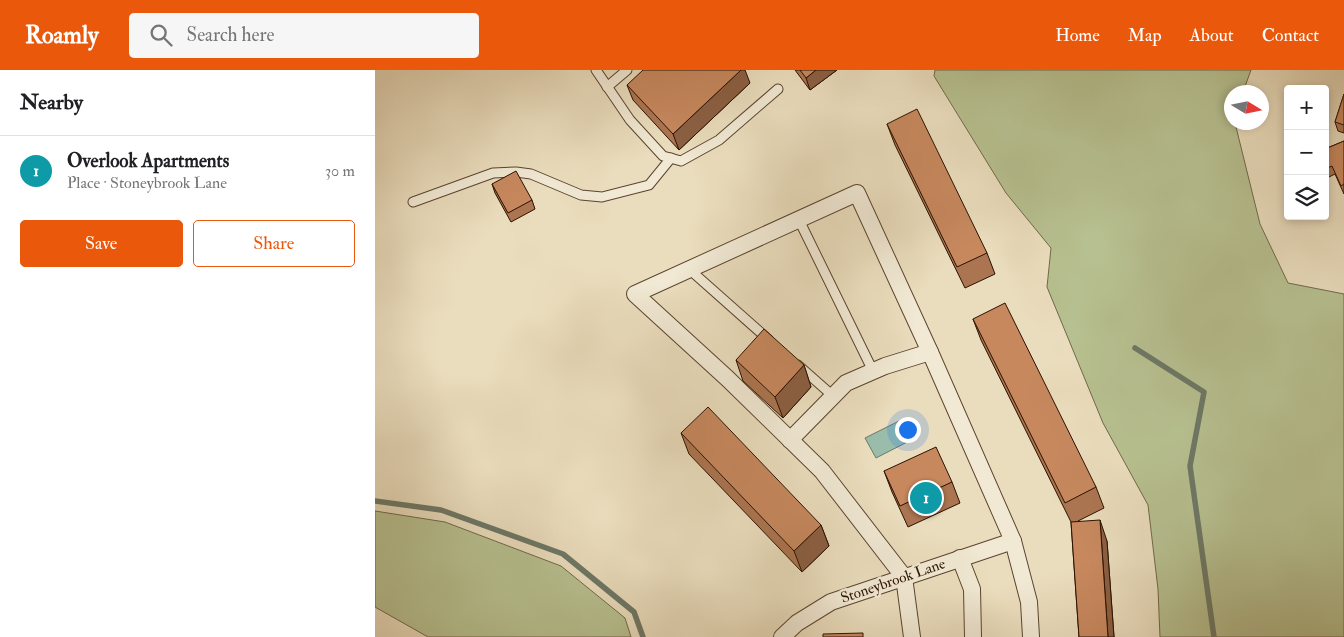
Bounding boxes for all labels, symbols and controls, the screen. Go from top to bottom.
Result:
search box [129,13,479,58]
text: Roamly [25,20,99,51]
icon: search [147,21,175,49]
text: Search here [187,23,274,47]
text: Home [1055,24,1100,47]
text: Map [1128,24,1162,47]
text: About [1190,24,1234,47]
text: Contact [1262,24,1319,47]
north arrow [1224,85,1269,130]
map controls [1284,85,1329,220]
button: + [1284,85,1329,130]
text: Nearby [20,89,83,116]
button: − [1284,130,1329,175]
text: Overlook Apartments [67,149,229,173]
text: 1 [33,161,39,181]
text: 30 m [325,161,355,181]
text: Place · Stoneybrook Lane [67,173,227,193]
button: layers [1284,175,1329,220]
button: Save [20,220,183,267]
button: Share [193,220,355,267]
your location [895,417,921,443]
pin: 1 [910,479,942,517]
street label: Stoneybrook Lane [838,554,948,608]

